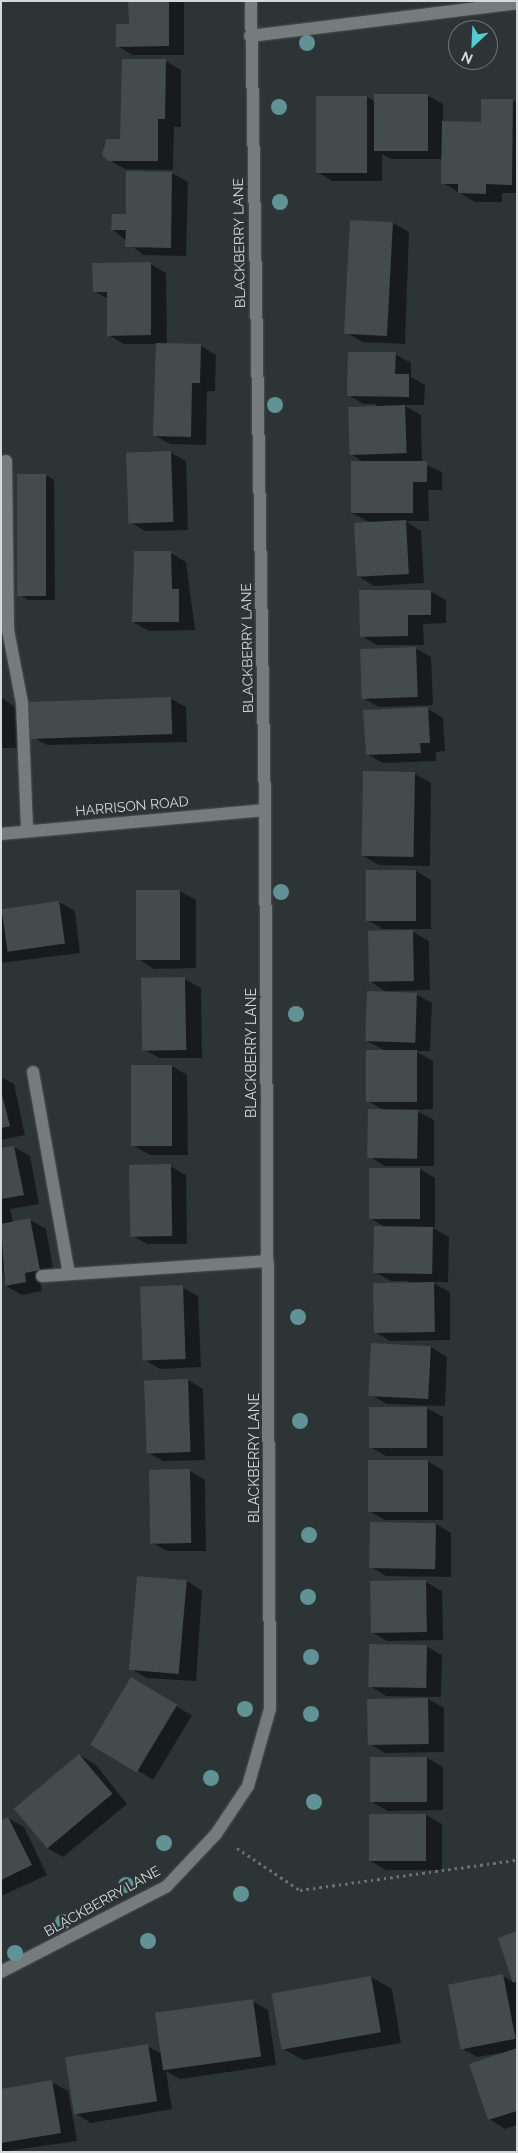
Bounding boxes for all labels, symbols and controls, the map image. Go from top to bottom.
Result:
north arrow [448,20,498,70]
text: N [459,48,475,67]
street label: BLACKBERRY LANE [229,178,249,308]
street label: BLACKBERRY LANE [237,583,257,713]
street label: HARRISON ROAD [75,793,189,819]
street label: BLACKBERRY LANE [243,988,259,1118]
street label: BLACKBERRY LANE [246,1393,262,1523]
street label: BLACKBERRY LANE [41,1862,163,1940]

